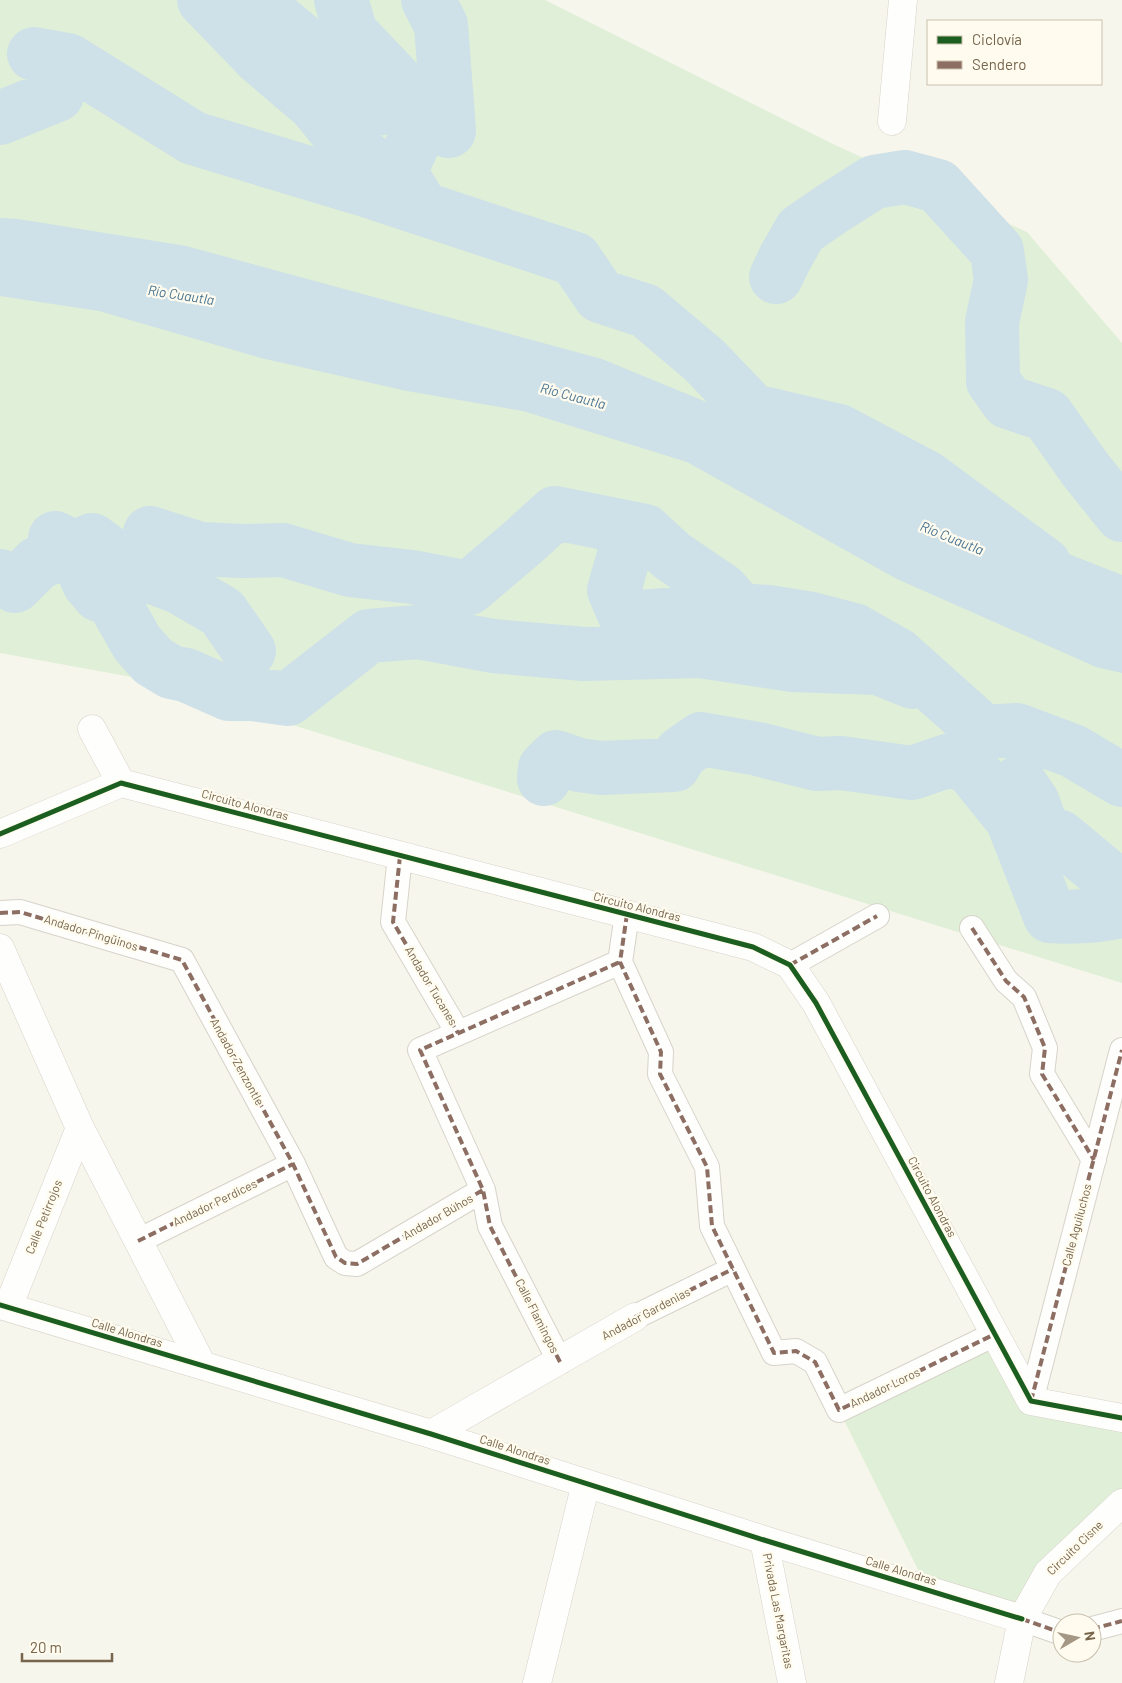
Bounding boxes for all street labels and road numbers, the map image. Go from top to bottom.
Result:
street label: Circuito Alondras [200,786,290,822]
street label: Circuito Alondras [592,888,682,924]
street label: Andador Pingüinos [43,911,140,953]
street label: Andador Tucanes [403,943,461,1028]
street label: Andador Zenzontle [208,1015,268,1108]
street label: Circuito Alondras [906,1154,960,1239]
street label: Andador Perdices [170,1176,259,1228]
street label: Calle Petirrojos [22,1177,64,1256]
street label: Calle Aguiluchos [1058,1182,1094,1267]
street label: Andador Búhos [400,1190,475,1242]
street label: Calle Flamingos [513,1276,563,1355]
street label: Andador Gardenias [599,1284,692,1342]
street label: Calle Alondras [90,1315,165,1350]
street label: Andador Loros [847,1364,922,1410]
street label: Calle Alondras [478,1431,553,1467]
street label: Circuito Cisne [1043,1517,1105,1577]
street label: Privada Las Margaritas [761,1552,797,1670]
street label: Calle Alondras [864,1553,939,1588]

